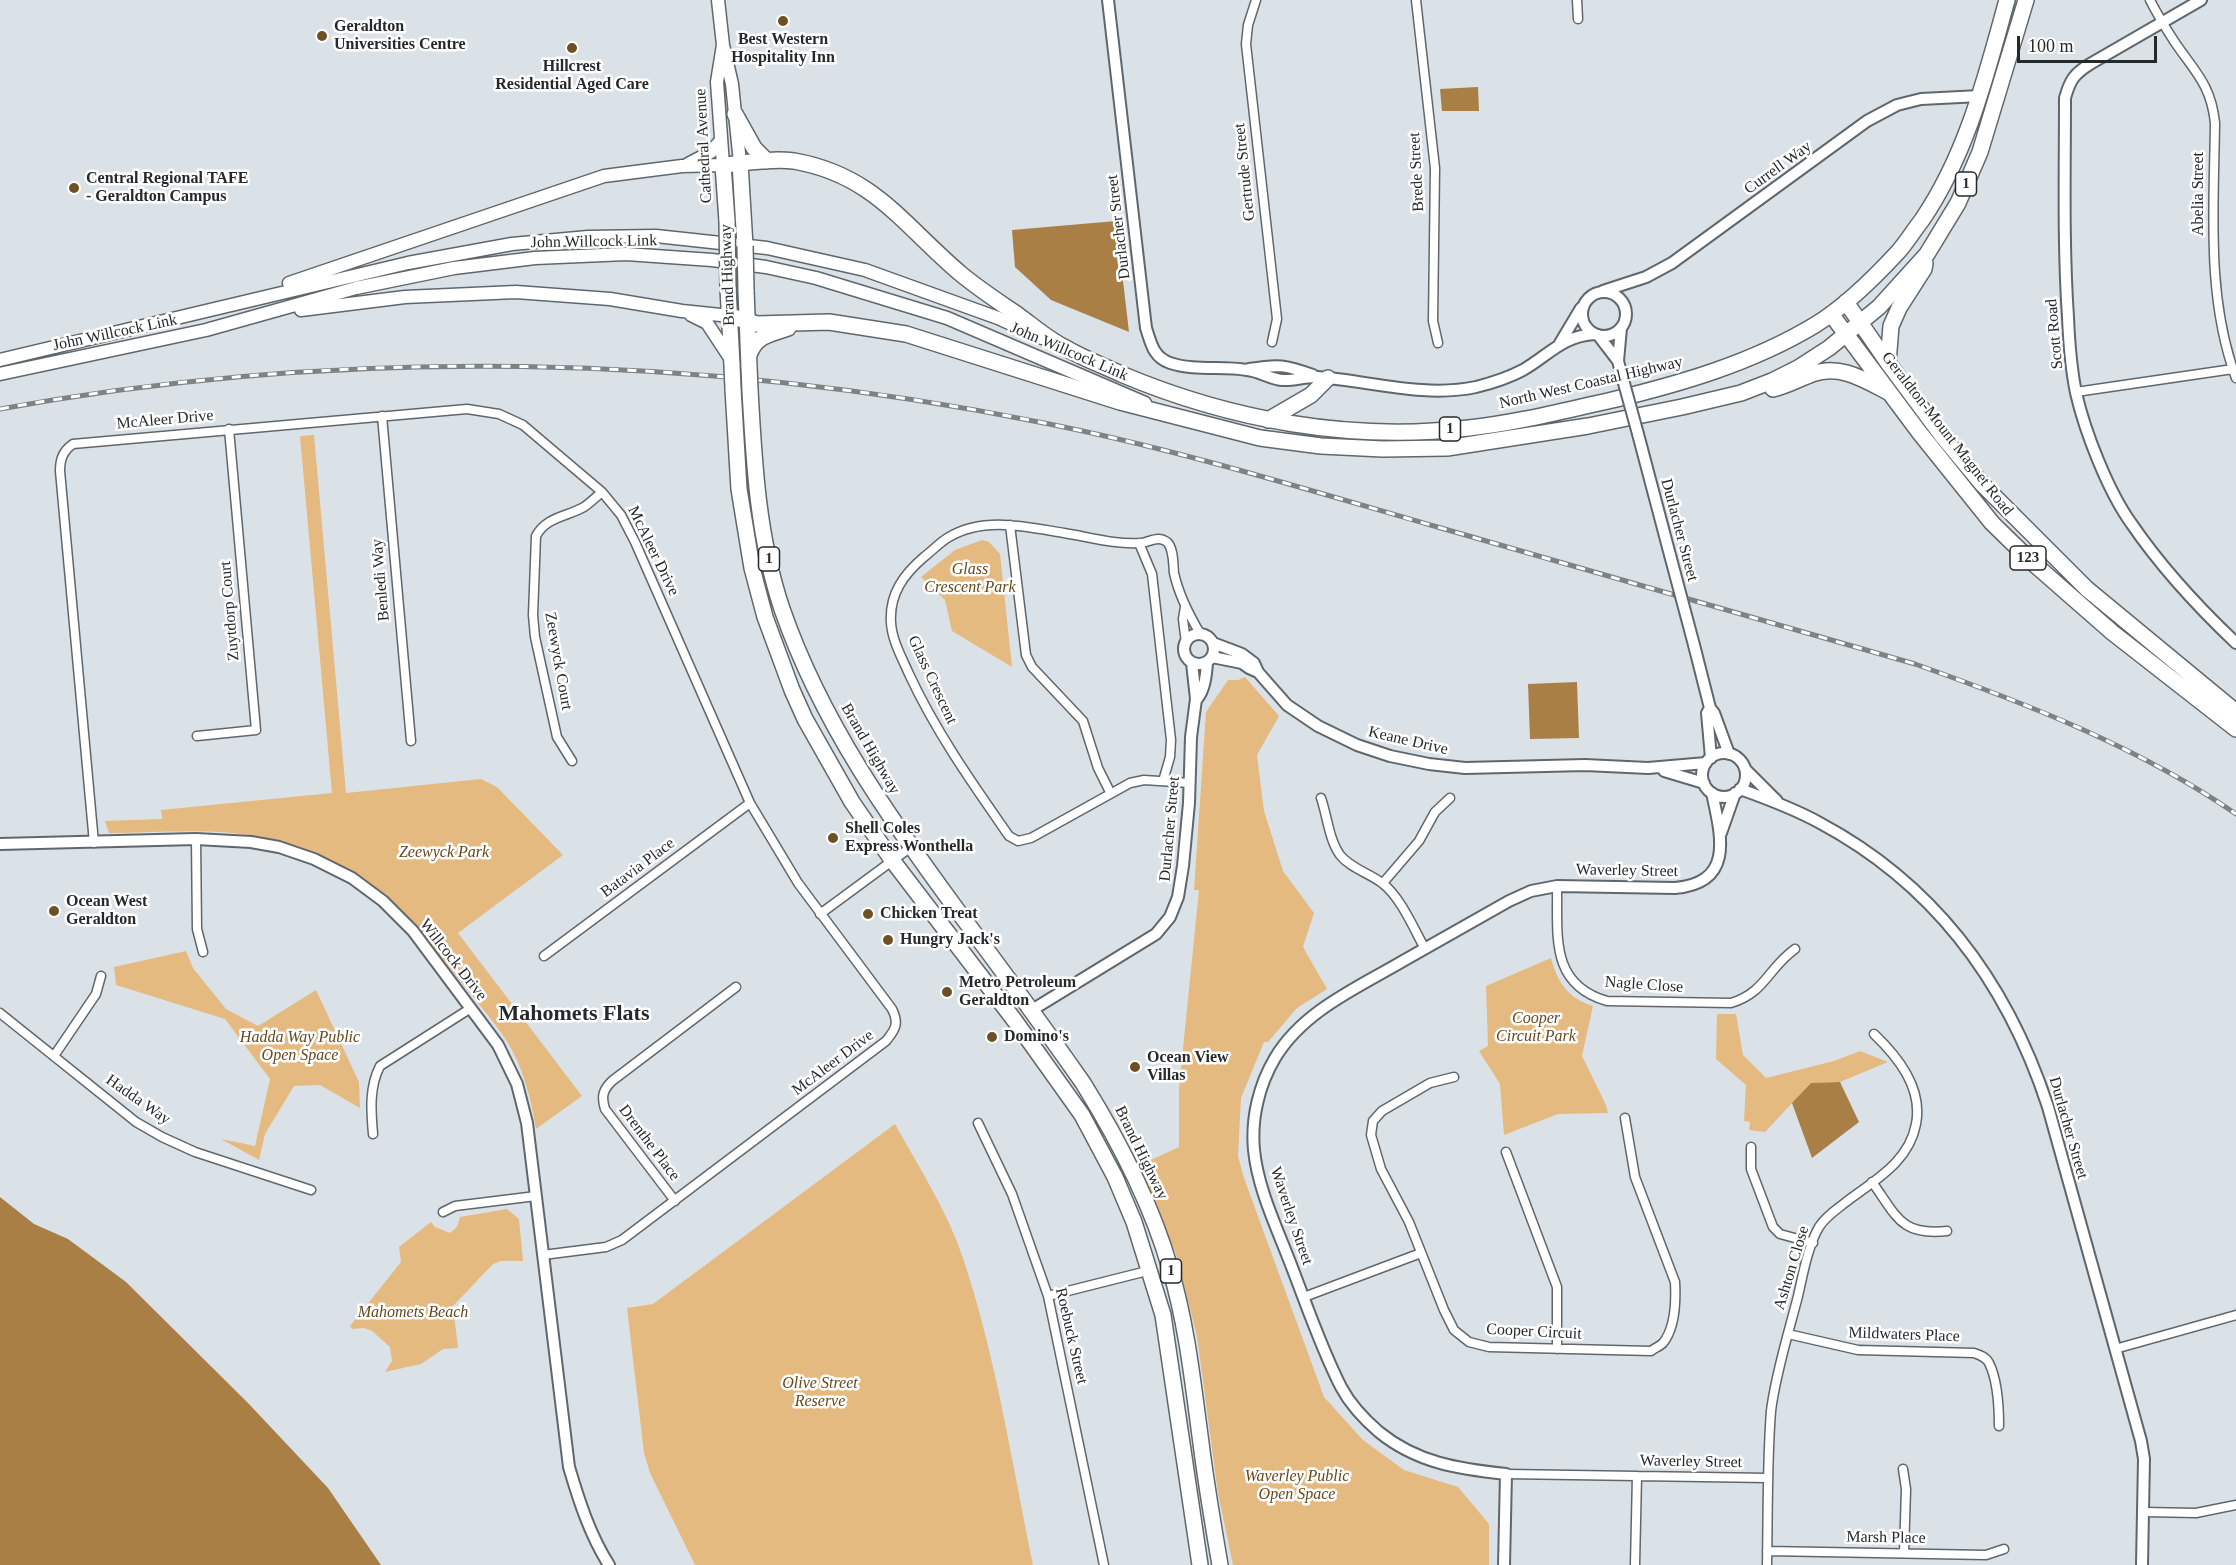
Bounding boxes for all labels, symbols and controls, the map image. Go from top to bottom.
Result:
marker: Best Western Hospitality Inn [776,14,790,28]
place label: Geraldton Universities Centre [334,17,466,55]
scale bar [2020,24,2160,62]
marker: Geraldton Universities Centre [315,29,329,43]
place label: Best Western Hospitality Inn [731,30,835,68]
text: 100 m [2028,36,2074,56]
marker: Hillcrest Residential Aged Care [565,41,579,55]
place label: Hillcrest Residential Aged Care [495,57,649,95]
street label: Cathedral Avenue [691,88,717,204]
street label: Gertrude Street [1230,122,1260,222]
street label: Brede Street [1405,132,1429,212]
street label: Currell Way [1741,137,1815,199]
street label: Abelia Street [2189,152,2209,236]
place label: Central Regional TAFE - Geraldton Campus [86,169,248,207]
road number: 1 [1956,172,1976,196]
street label: Durlacher Street [1103,174,1135,280]
marker: Central Regional TAFE - Geraldton Campus [67,181,81,195]
street label: Brand Highway [717,224,739,326]
street label: John Willcock Link [531,231,657,253]
street label: Scott Road [2042,298,2068,370]
street label: John Willcock Link [51,310,179,356]
street label: John Willcock Link [1007,318,1131,386]
street label: Geraldton-Mount Magnet Road [1877,348,2017,520]
street label: North West Coastal Highway [1497,353,1685,413]
street label: McAleer Drive [116,406,214,434]
road number: 1 [1440,417,1460,441]
street label: Durlacher Street [1656,477,1702,583]
street label: McAleer Drive [623,503,683,599]
street label: Benledi Way [368,538,394,622]
road number: 123 [2010,546,2046,570]
road number: 1 [758,547,780,571]
street label: Zuytdorp Court [216,560,244,662]
park label: Glass Crescent Park [924,560,1016,598]
street label: Zeewyck Court [540,611,576,711]
street label: Glass Crescent [903,633,961,727]
street label: Brand Highway [836,700,904,798]
street label: Keane Drive [1366,723,1450,759]
street label: Durlacher Street [1156,776,1184,882]
place label: Shell Coles Express Wonthella [845,819,973,857]
marker: Shell Coles Express Wonthella [826,831,840,845]
street label: Batavia Place [597,834,679,902]
park label: Zeewyck Park [399,843,489,863]
street label: Waverley Street [1576,861,1678,881]
place label: Ocean West Geraldton [66,892,147,930]
marker: Ocean West Geraldton [47,904,61,918]
place label: Chicken Treat [880,904,978,924]
marker: Chicken Treat [861,907,875,921]
street label: Willcock Drive [415,915,491,1005]
place label: Hungry Jack's [900,930,1000,950]
marker: Hungry Jack's [881,933,895,947]
place label: Metro Petroleum Geraldton [959,973,1076,1011]
street label: Nagle Close [1604,973,1684,997]
marker: Metro Petroleum Geraldton [940,985,954,999]
district label: Mahomets Flats [499,1001,649,1027]
park label: Cooper Circuit Park [1496,1009,1576,1047]
street label: McAleer Drive [788,1026,878,1100]
place label: Domino's [1004,1027,1069,1047]
park label: Hadda Way Public Open Space [240,1028,360,1066]
marker: Domino's [985,1030,999,1044]
place label: Ocean View Villas [1147,1048,1229,1086]
marker: Ocean View Villas [1128,1060,1142,1074]
street label: Hadda Way [102,1071,174,1129]
street label: Durlacher Street [2044,1075,2092,1181]
street label: Drenthe Place [614,1101,684,1185]
street label: Brand Highway [1110,1103,1172,1203]
street label: Waverley Street [1265,1165,1317,1267]
street label: Ashton Close [1770,1224,1814,1312]
road number: 1 [1160,1259,1182,1283]
street label: Roebuck Street [1051,1286,1091,1386]
park label: Mahomets Beach [358,1303,468,1323]
street label: Cooper Circuit [1486,1320,1582,1344]
street label: Mildwaters Place [1848,1323,1960,1347]
park label: Olive Street Reserve [782,1374,858,1412]
street label: Waverley Street [1640,1452,1742,1472]
park label: Waverley Public Open Space [1245,1467,1349,1505]
street label: Marsh Place [1846,1528,1926,1548]

